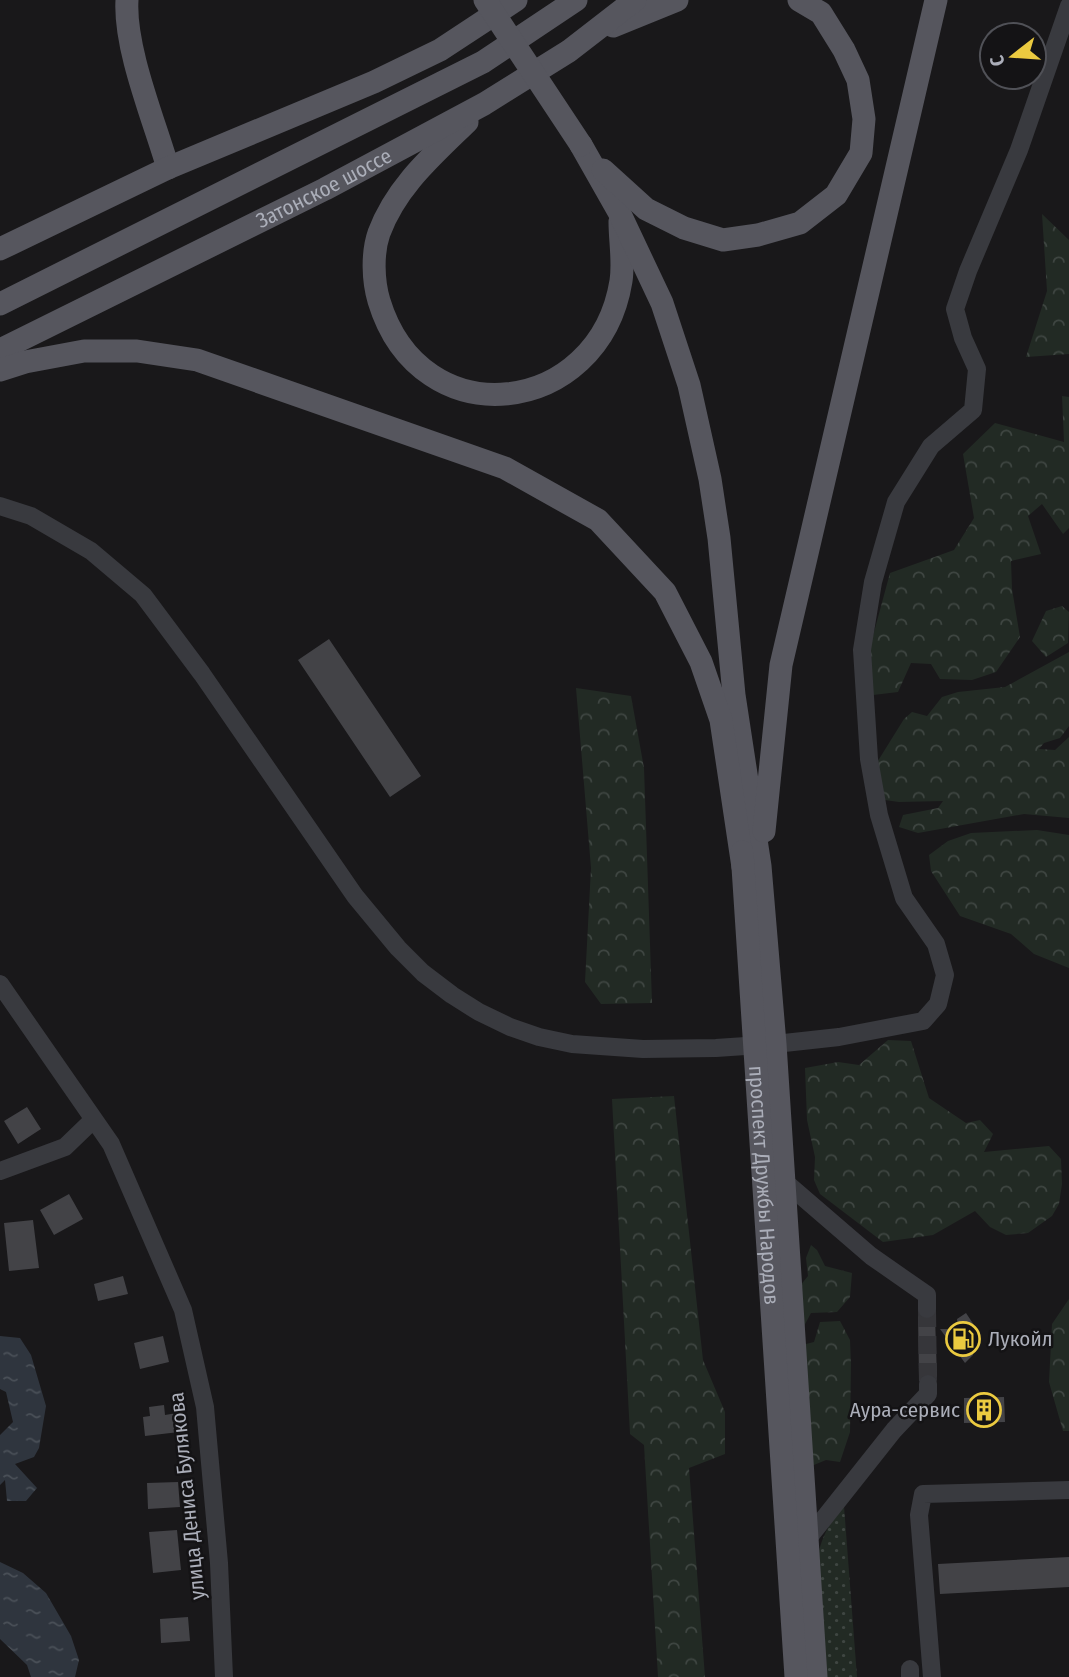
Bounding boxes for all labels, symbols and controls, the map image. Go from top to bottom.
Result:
north arrow [978,21,1048,91]
text: С [985,53,1010,69]
street label: Затонское шоссе [252,143,396,234]
street label: проспект Дружбы Народов [743,1065,785,1306]
fuel station icon: Лукойл [944,1320,982,1358]
place label: Лукойл [988,1326,1053,1352]
street label: улица Дениса Булякова [163,1391,211,1601]
building icon: Аура-сервис [965,1391,1003,1429]
place label: Аура-сервис [850,1397,960,1423]

